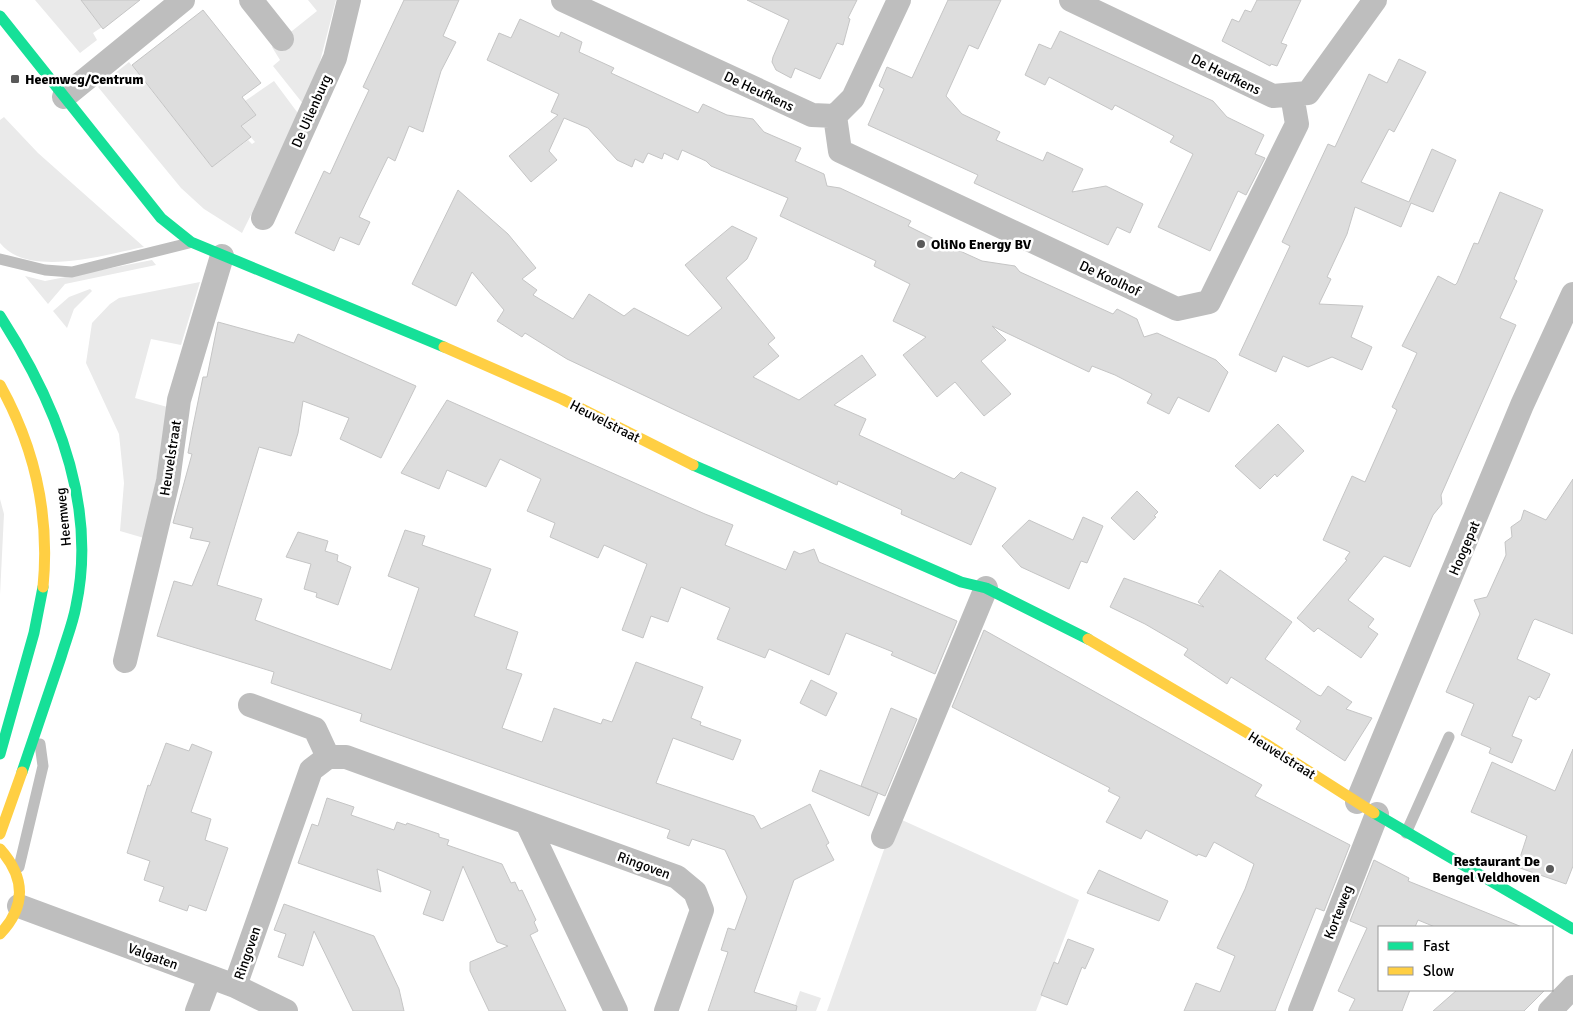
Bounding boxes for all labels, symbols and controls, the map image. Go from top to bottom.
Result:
street label: De Heufkens [1188,50,1263,99]
street label: De Heufkens [721,68,797,115]
place label: Heemweg/Centrum [25,71,144,88]
street label: De Uilenburg [288,72,335,150]
marker: Heemweg/Centrum [9,73,21,85]
place label: OliNo Energy BV [931,236,1032,253]
marker: OliNo Energy BV [915,238,927,250]
street label: De Koolhof [1077,257,1144,301]
street label: Heuvelstraat [567,397,643,446]
street label: Heuvelstraat [156,419,185,497]
street label: Heemweg [52,487,75,547]
street label: Hoogepat [1445,518,1484,578]
street label: Heuvelstraat [1245,728,1319,783]
street label: Ringoven [615,848,673,883]
place label: Restaurant De Bengel Veldhoven [1432,853,1540,886]
marker: Restaurant De Bengel Veldhoven [1544,863,1556,875]
street label: Korteweg [1320,883,1357,942]
street label: Ringoven [230,924,264,982]
legend [1378,926,1553,991]
text: Fast [1423,937,1450,955]
street label: Valgaten [125,940,180,973]
text: Slow [1423,962,1454,980]

